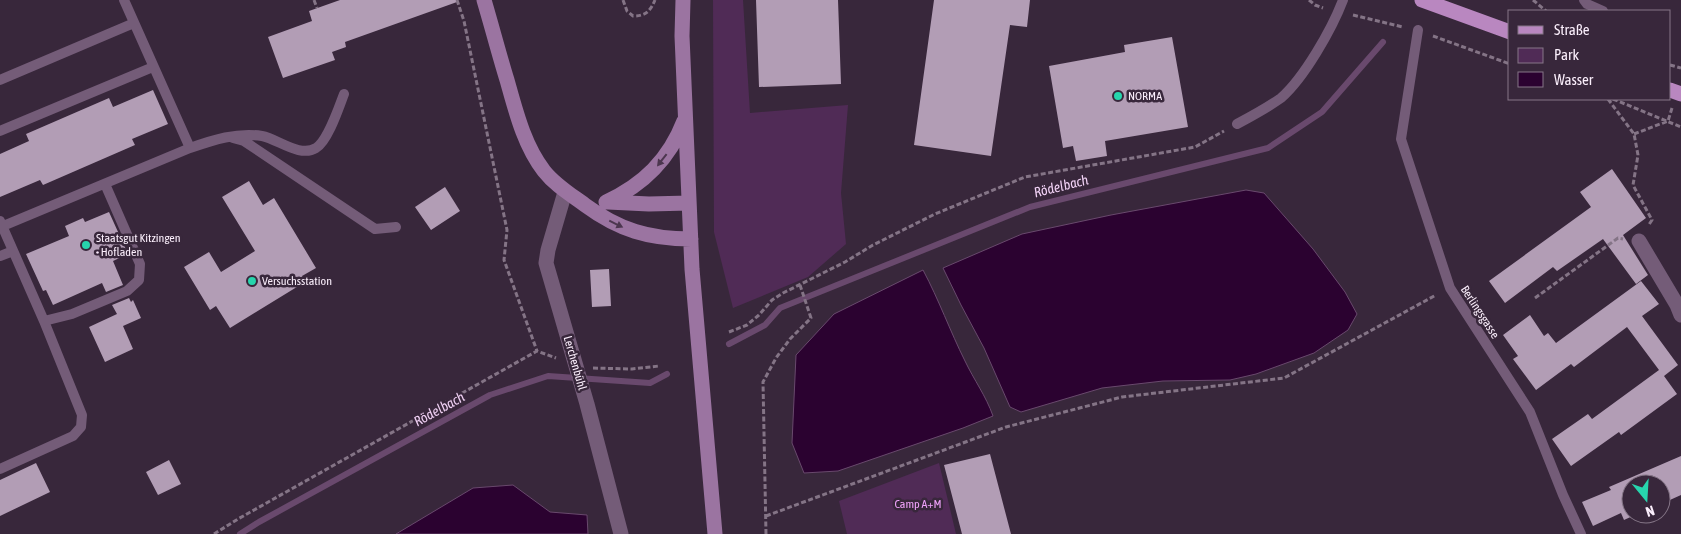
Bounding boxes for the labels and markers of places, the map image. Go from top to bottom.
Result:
place label: NORMA [1128,89,1162,103]
marker: NORMA [1112,90,1124,102]
place label: Staatsgut Kitzingen - Hofladen [96,231,181,259]
marker: Staatsgut Kitzingen - Hofladen [80,239,92,251]
place label: Versuchsstation [262,274,332,288]
marker: Versuchsstation [246,275,258,287]

